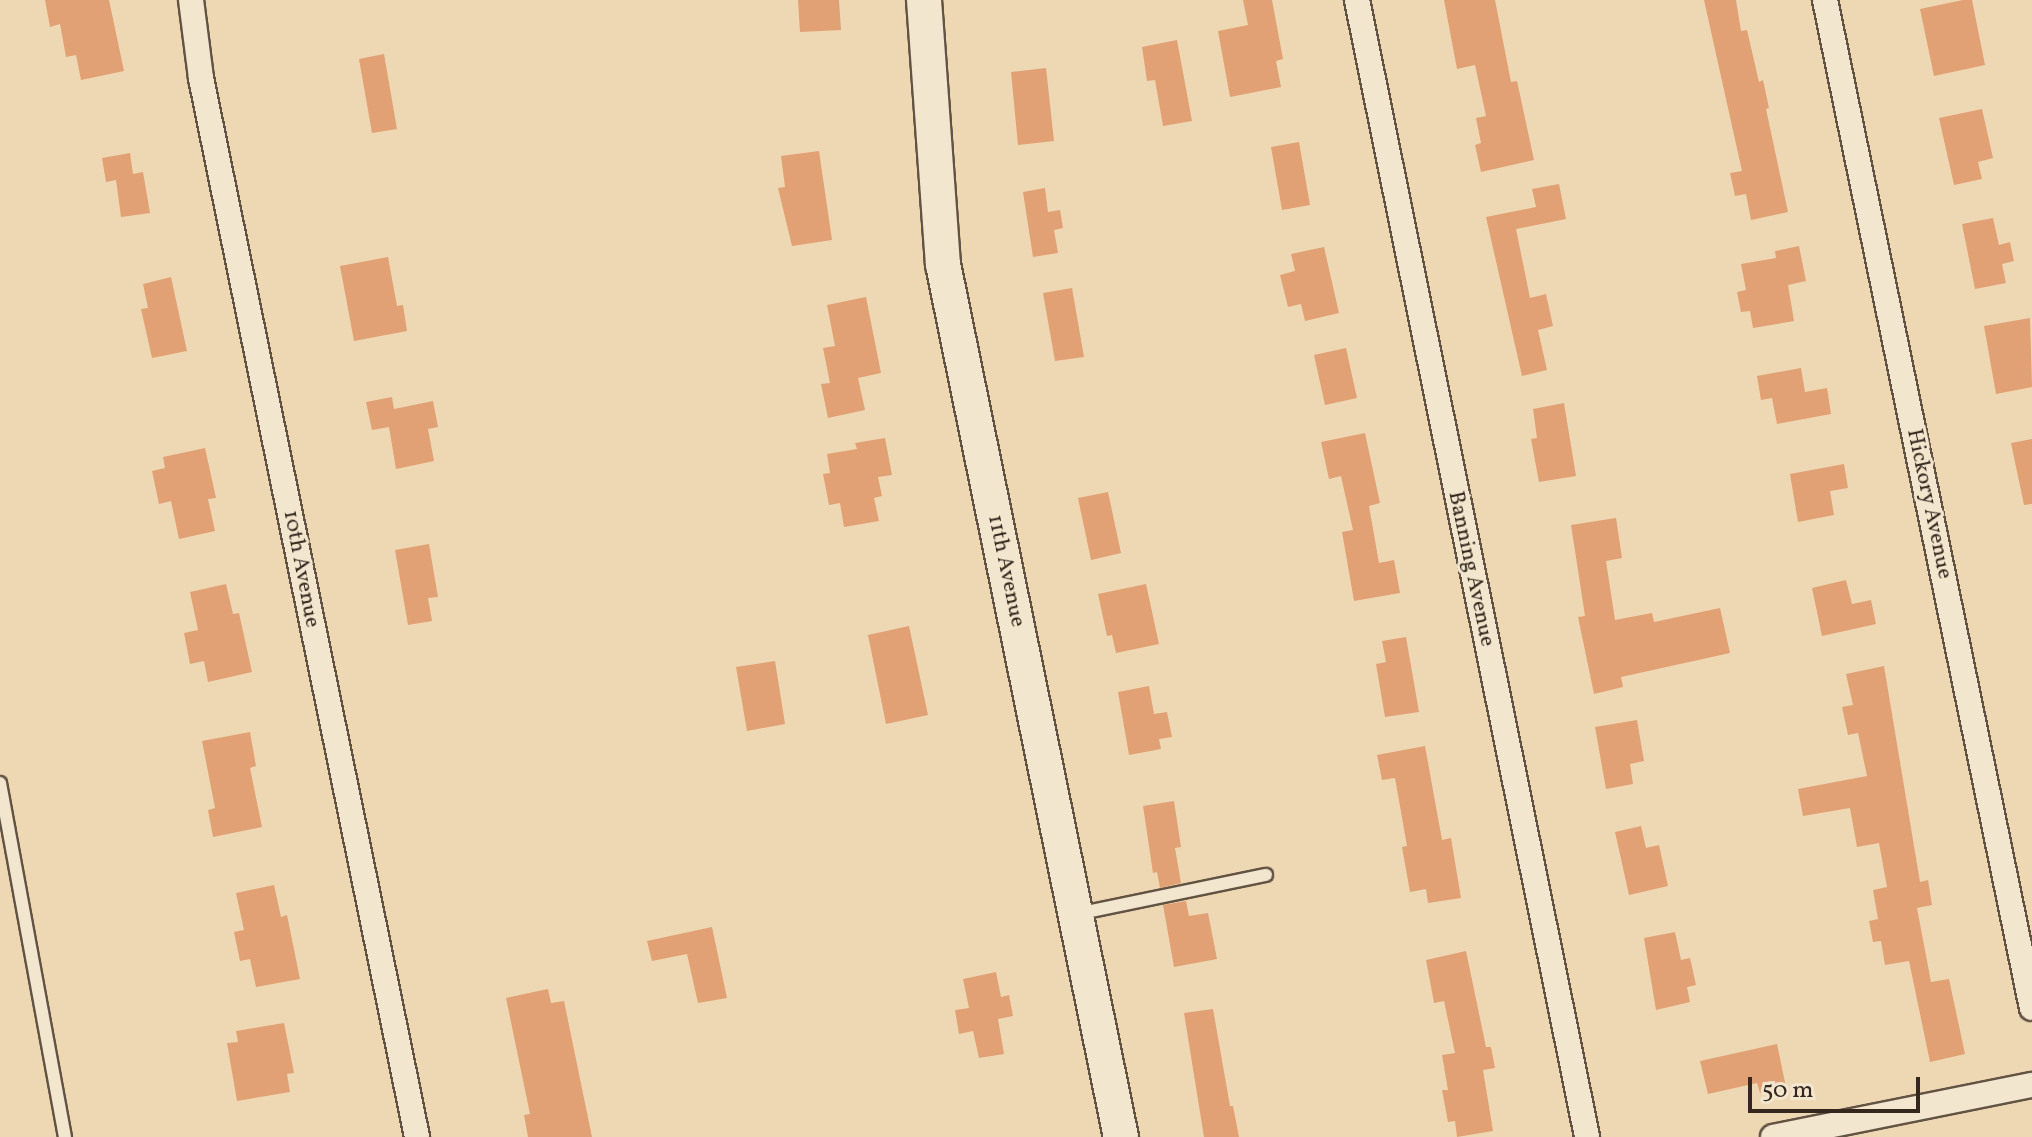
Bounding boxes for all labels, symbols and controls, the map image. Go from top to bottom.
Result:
street label: Hickory Avenue [1900,426,1958,582]
street label: Banning Avenue [1442,489,1500,649]
street label: 10th Avenue [277,508,325,630]
street label: 11th Avenue [981,512,1031,630]
scale bar [1752,1061,1924,1111]
text: 50 m [1762,1074,1814,1108]

